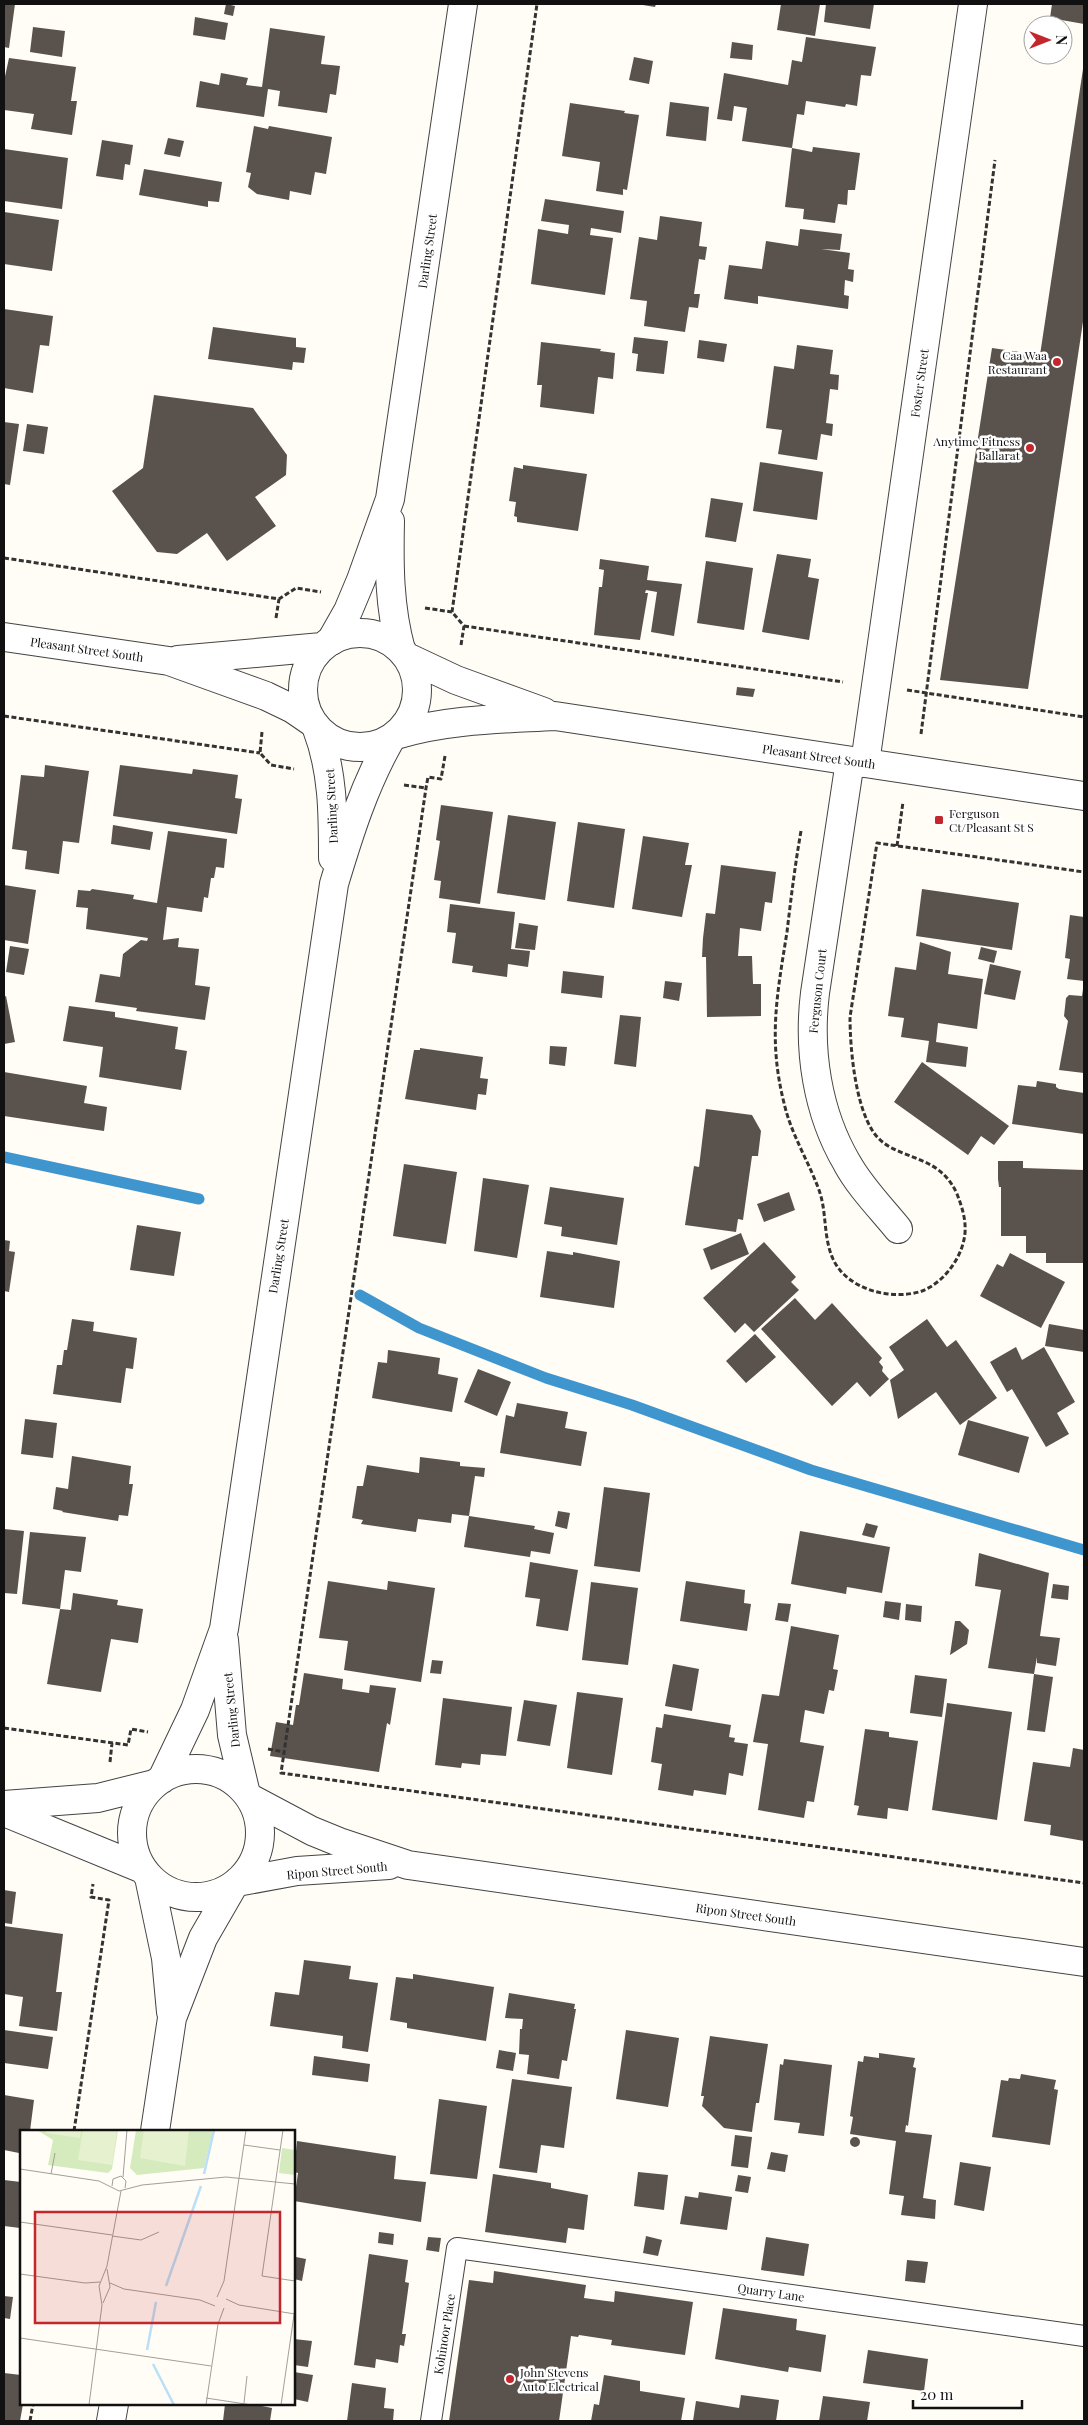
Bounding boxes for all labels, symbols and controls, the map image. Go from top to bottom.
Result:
north arrow [1023,15,1073,65]
text: N [1052,35,1071,45]
street label: Darling Street [414,212,440,289]
street label: Foster Street [906,347,932,418]
place label: Caa Waa Restaurant [988,347,1048,377]
marker: Caa Waa Restaurant [1051,356,1063,368]
place label: Anytime Fitness Ballarat [932,433,1021,463]
marker: Anytime Fitness Ballarat [1024,442,1036,454]
street label: Pleasant Street South [29,633,145,665]
street label: Pleasant Street South [761,740,877,772]
street label: Darling Street [321,767,341,844]
place label: Ferguson Ct/Pleasant St S [949,805,1034,835]
marker: Ferguson Ct/Pleasant St S [933,814,945,826]
street label: Ferguson Court [805,947,829,1034]
street label: Darling Street [264,1217,292,1294]
street label: Darling Street [219,1671,243,1748]
street label: Ripon Street South [286,1858,388,1882]
street label: Ripon Street South [695,1899,797,1929]
inset map [20,2130,295,2405]
street label: Quarry Lane [736,2279,806,2305]
street label: Kohinoor Place [430,2292,458,2376]
place label: John Stevens Auto Electrical [519,2364,599,2394]
marker: John Stevens Auto Electrical [504,2373,516,2385]
scale bar [913,2378,1022,2410]
text: 20 m [920,2384,954,2404]

